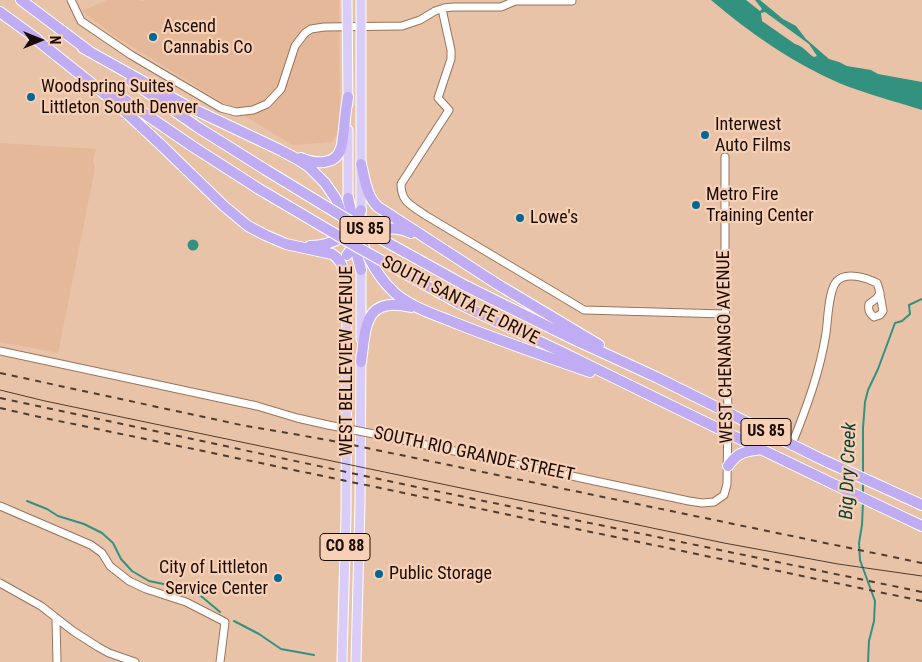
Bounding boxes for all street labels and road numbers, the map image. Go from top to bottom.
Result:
road number: US 85 [340,216,390,244]
street label: WEST CHENANGO AVENUE [714,250,738,444]
street label: SOUTH SANTA FE DRIVE [378,252,542,350]
street label: WEST BELLEVIEW AVENUE [336,266,358,456]
road number: US 85 [741,418,791,446]
street label: SOUTH RIO GRANDE STREET [372,423,576,487]
road number: CO 88 [320,534,370,560]

